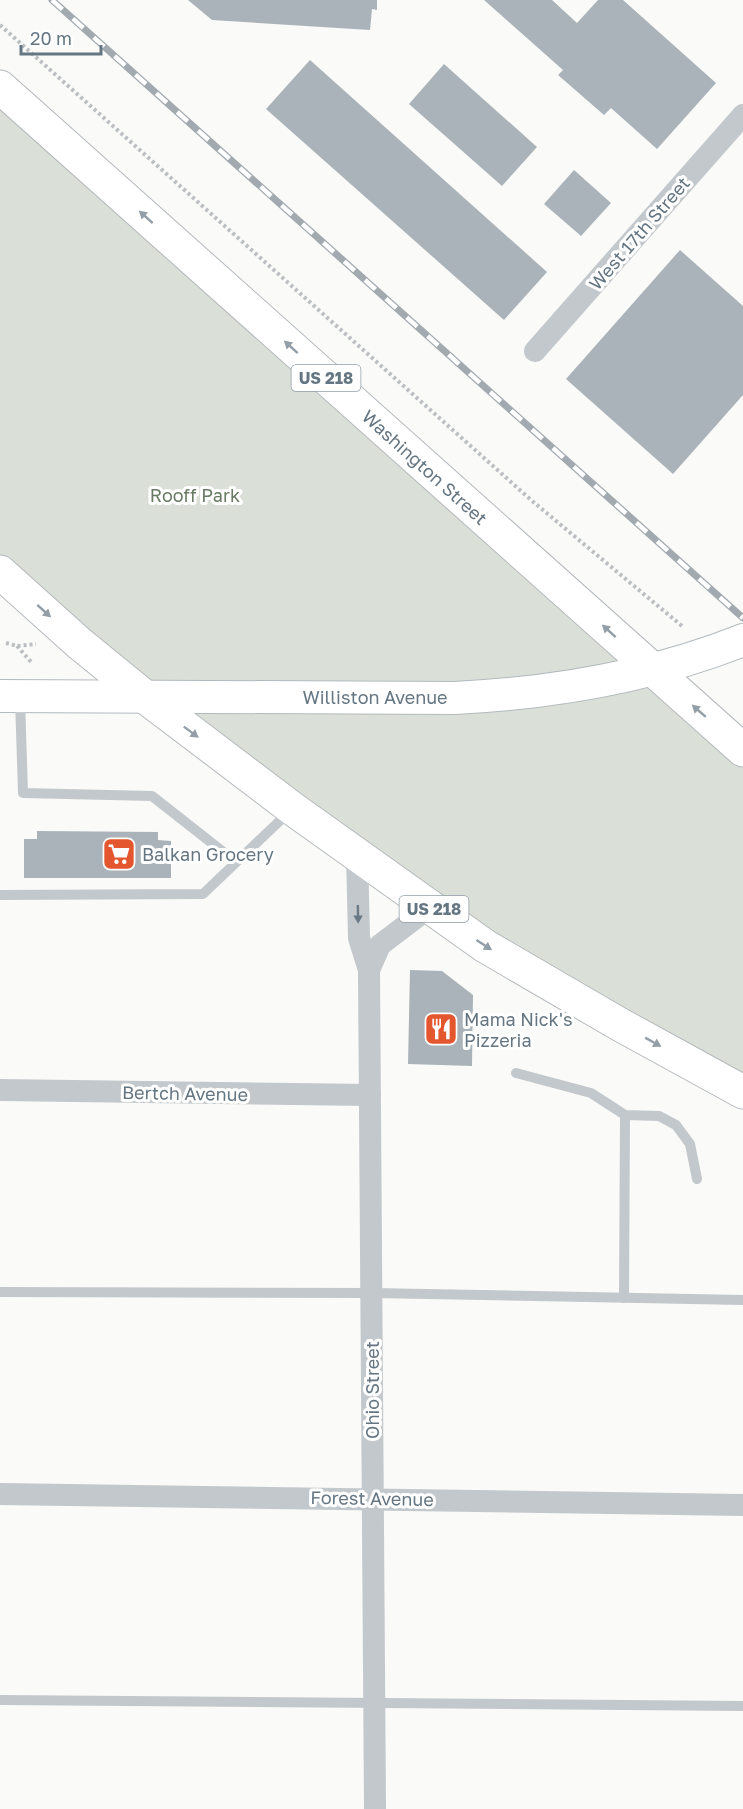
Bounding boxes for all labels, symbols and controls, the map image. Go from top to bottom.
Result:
scale bar [21,18,100,56]
text: 20 m [30,27,72,49]
street label: West 17th Street [584,172,694,294]
one-way arrow [139,211,154,224]
one-way arrow [284,341,299,354]
road number: US 218 [292,365,360,391]
street label: Washington Street [358,405,492,529]
park label: Rooff Park [150,484,240,506]
one-way arrow [36,604,51,618]
one-way arrow [602,625,617,638]
street label: Williston Avenue [302,686,448,708]
one-way arrow [692,705,707,718]
one-way arrow [183,725,198,737]
supermarket icon: Balkan Grocery [101,836,137,872]
place label: Balkan Grocery [142,843,274,865]
road number: US 218 [400,896,468,922]
one-way arrow [354,904,363,923]
one-way arrow [476,940,492,951]
place label: Mama Nick's Pizzeria [464,1008,573,1051]
restaurant icon: Mama Nick's Pizzeria [423,1011,459,1047]
one-way arrow [645,1037,662,1047]
street label: Bertch Avenue [122,1081,248,1105]
street label: Ohio Street [361,1341,383,1439]
street label: Forest Avenue [310,1486,434,1510]

